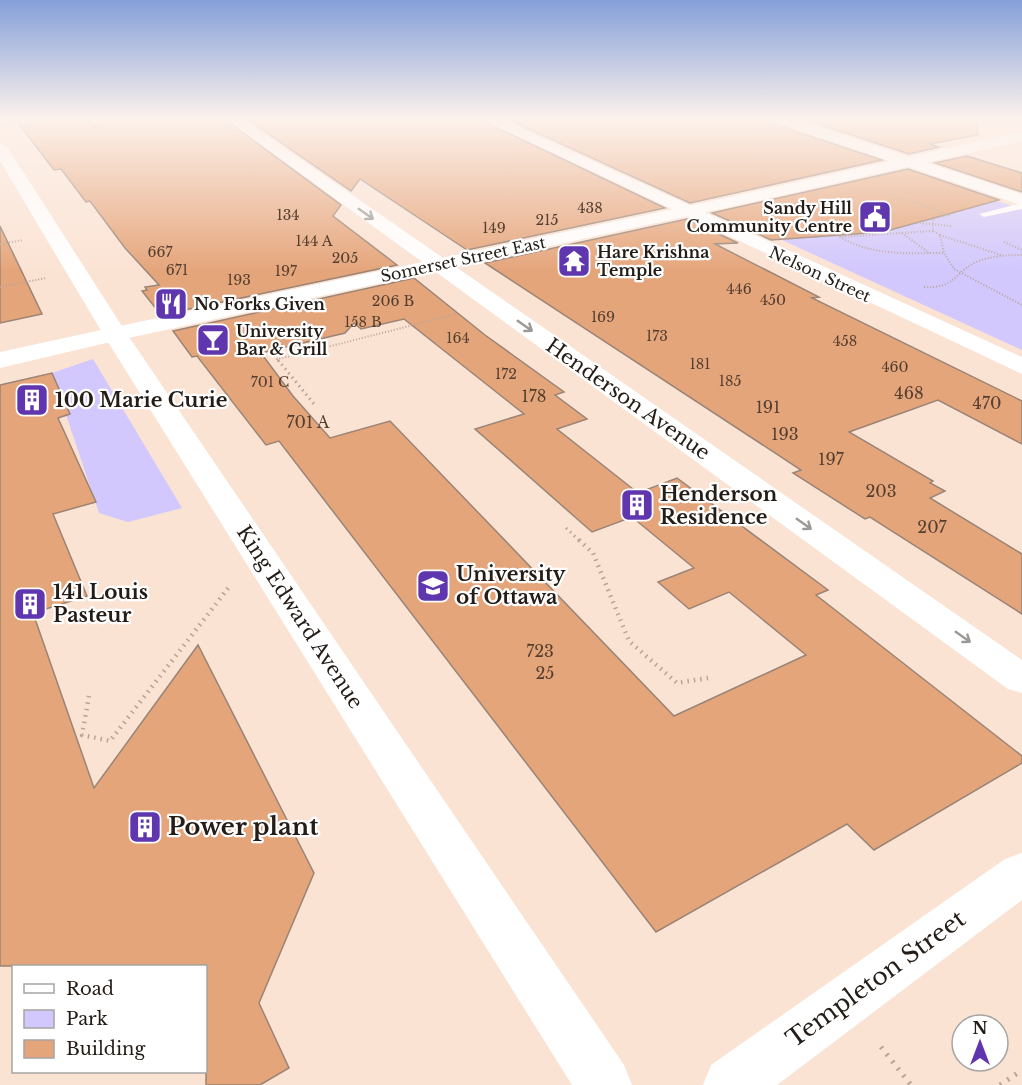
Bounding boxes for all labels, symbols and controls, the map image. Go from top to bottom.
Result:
place label: Sandy Hill Community Centre [686,198,852,236]
house number: 438 [577,199,603,217]
public building icon: Sandy Hill Community Centre [857,199,893,235]
house number: 134 [276,206,300,224]
one-way arrow [357,208,374,220]
house number: 215 [536,211,558,229]
house number: 149 [482,219,506,237]
house number: 144 A [296,232,333,250]
street label: Somerset Street East [379,232,547,286]
place label: Hare Krishna Temple [597,242,709,280]
street label: Nelson Street [766,242,874,306]
house number: 667 [147,243,173,261]
temple icon: Hare Krishna Temple [556,243,592,279]
house number: 205 [332,249,358,267]
house number: 671 [166,261,188,279]
house number: 197 [275,262,298,280]
house number: 193 [227,271,251,289]
house number: 446 [726,280,752,298]
restaurant icon: No Forks Given [153,286,189,322]
house number: 450 [760,291,786,309]
house number: 206 B [372,292,414,310]
place label: No Forks Given [194,294,325,314]
house number: 169 [591,308,615,326]
house number: 158 B [344,313,382,331]
one-way arrow [517,320,533,332]
place label: University Bar & Grill [236,321,328,359]
bar icon: University Bar & Grill [195,322,231,358]
house number: 173 [646,327,668,345]
house number: 164 [446,329,470,347]
house number: 458 [833,332,857,350]
street label: Henderson Avenue [541,333,715,465]
house number: 181 [690,355,710,373]
house number: 460 [881,358,909,376]
house number: 172 [495,365,517,383]
house number: 185 [719,372,741,390]
house number: 701 C [251,373,289,391]
building icon: 100 Marie Curie [14,382,50,418]
house number: 468 [894,383,924,403]
house number: 178 [522,386,546,406]
place label: 100 Marie Curie [55,388,227,412]
house number: 470 [973,393,1001,413]
house number: 191 [756,397,780,417]
house number: 701 A [287,412,330,432]
house number: 193 [771,424,799,444]
house number: 197 [818,449,845,469]
house number: 203 [865,481,897,501]
place label: Henderson Residence [660,482,778,529]
building icon: Henderson Residence [619,487,655,523]
house number: 207 [917,517,948,537]
one-way arrow [796,518,812,530]
street label: King Edward Avenue [232,521,368,713]
place label: University of Ottawa [456,562,567,609]
school or university icon: University of Ottawa [415,568,451,604]
place label: 141 Louis Pasteur [53,580,148,627]
building icon: 141 Louis Pasteur [12,586,48,622]
one-way arrow [955,631,971,643]
house number: 723 [526,641,554,661]
house number: 25 [536,663,554,683]
building icon: Power plant [127,809,163,845]
place label: Power plant [168,812,319,841]
street label: Templeton Street [780,904,971,1053]
legend [12,965,207,1073]
text: Road [66,978,114,1000]
text: Park [66,1008,108,1030]
north arrow [950,1013,1010,1073]
text: N [972,1018,988,1038]
text: Building [66,1038,145,1060]

